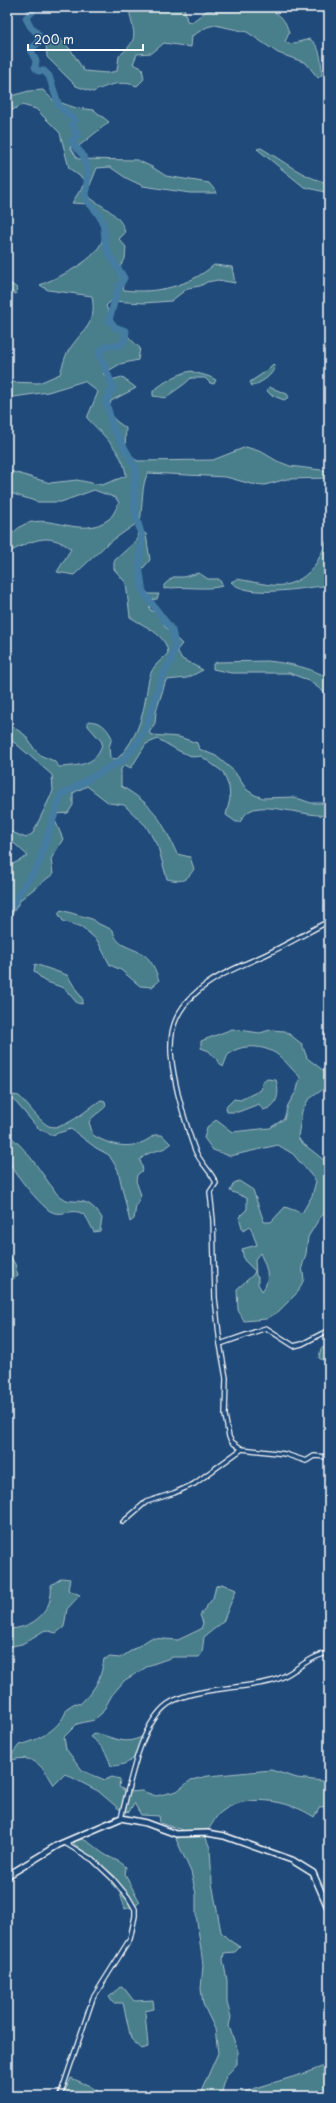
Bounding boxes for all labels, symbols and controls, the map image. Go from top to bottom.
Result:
scale bar [28,26,143,52]
text: 200 m [34,30,74,48]

